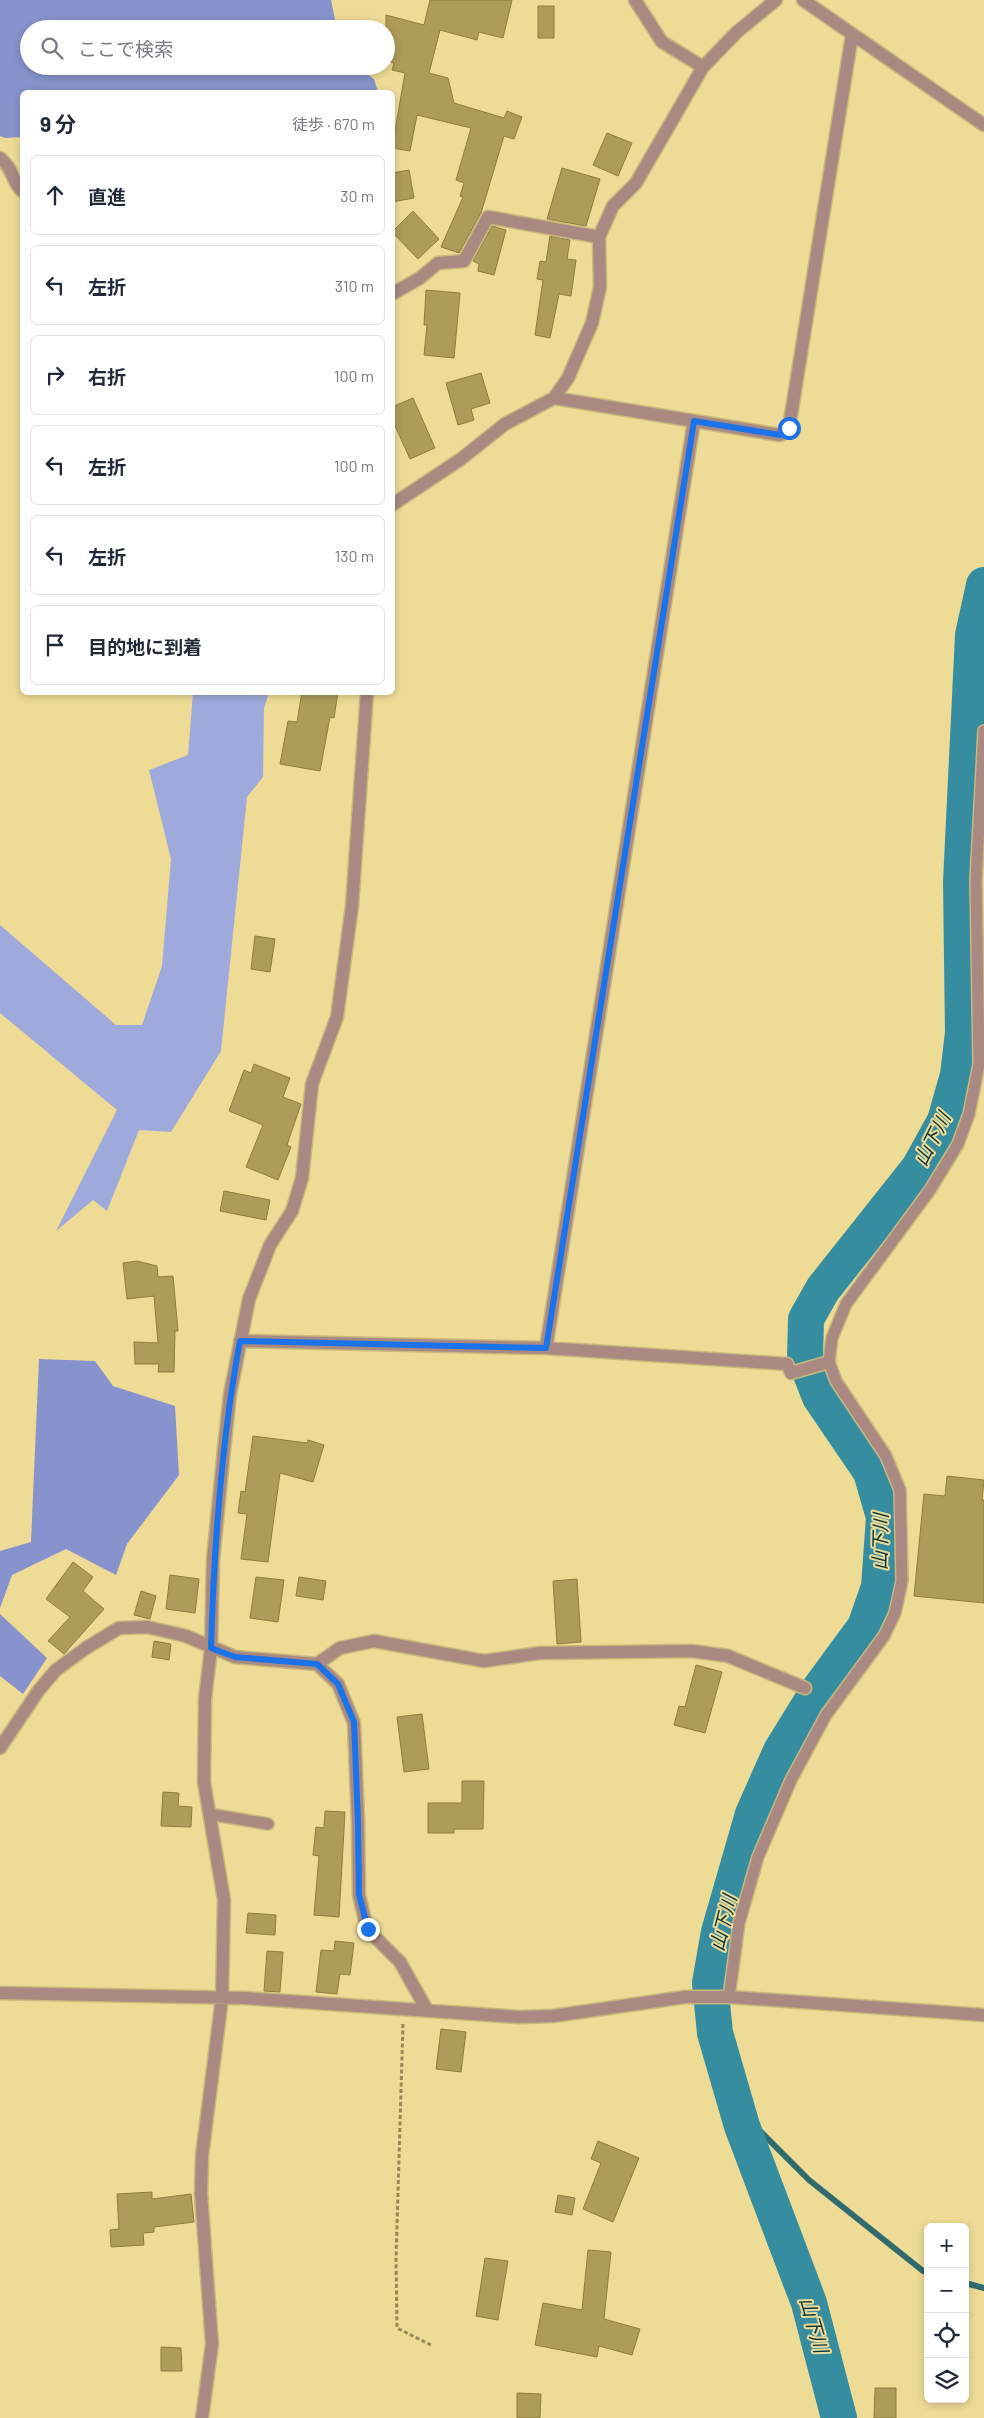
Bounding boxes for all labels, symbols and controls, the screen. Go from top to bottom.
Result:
search box [20,20,395,75]
icon: search [38,34,66,62]
text: ここで検索 [78,37,173,60]
text: 9 分 [40,111,76,136]
text: 徒歩 · 670 m [292,114,375,133]
icon: ahead [41,181,69,209]
text: 直進 [88,185,126,208]
text: 30 m [340,186,374,205]
icon: left [41,271,69,299]
text: 左折 [88,275,126,298]
text: 310 m [335,276,374,295]
icon: right [41,361,69,389]
text: 右折 [88,365,126,388]
text: 100 m [334,366,374,385]
route start [778,417,801,440]
icon: left [41,451,69,479]
text: 左折 [88,455,126,478]
text: 100 m [334,456,374,475]
icon: left [41,541,69,569]
text: 左折 [88,545,126,568]
text: 130 m [335,546,374,565]
icon: arrive [41,631,69,659]
text: 目的地に到着 [88,635,202,658]
water label: 山下川 [908,1106,956,1169]
water label: 山下川 [868,1511,892,1571]
water label: 山下川 [704,1891,741,1953]
route end [357,1918,380,1941]
map controls [924,2223,969,2403]
button: + [924,2223,969,2268]
button: − [924,2268,969,2313]
water label: 山下川 [796,2294,834,2357]
button: locate [924,2313,969,2358]
button: layers [924,2358,969,2403]

